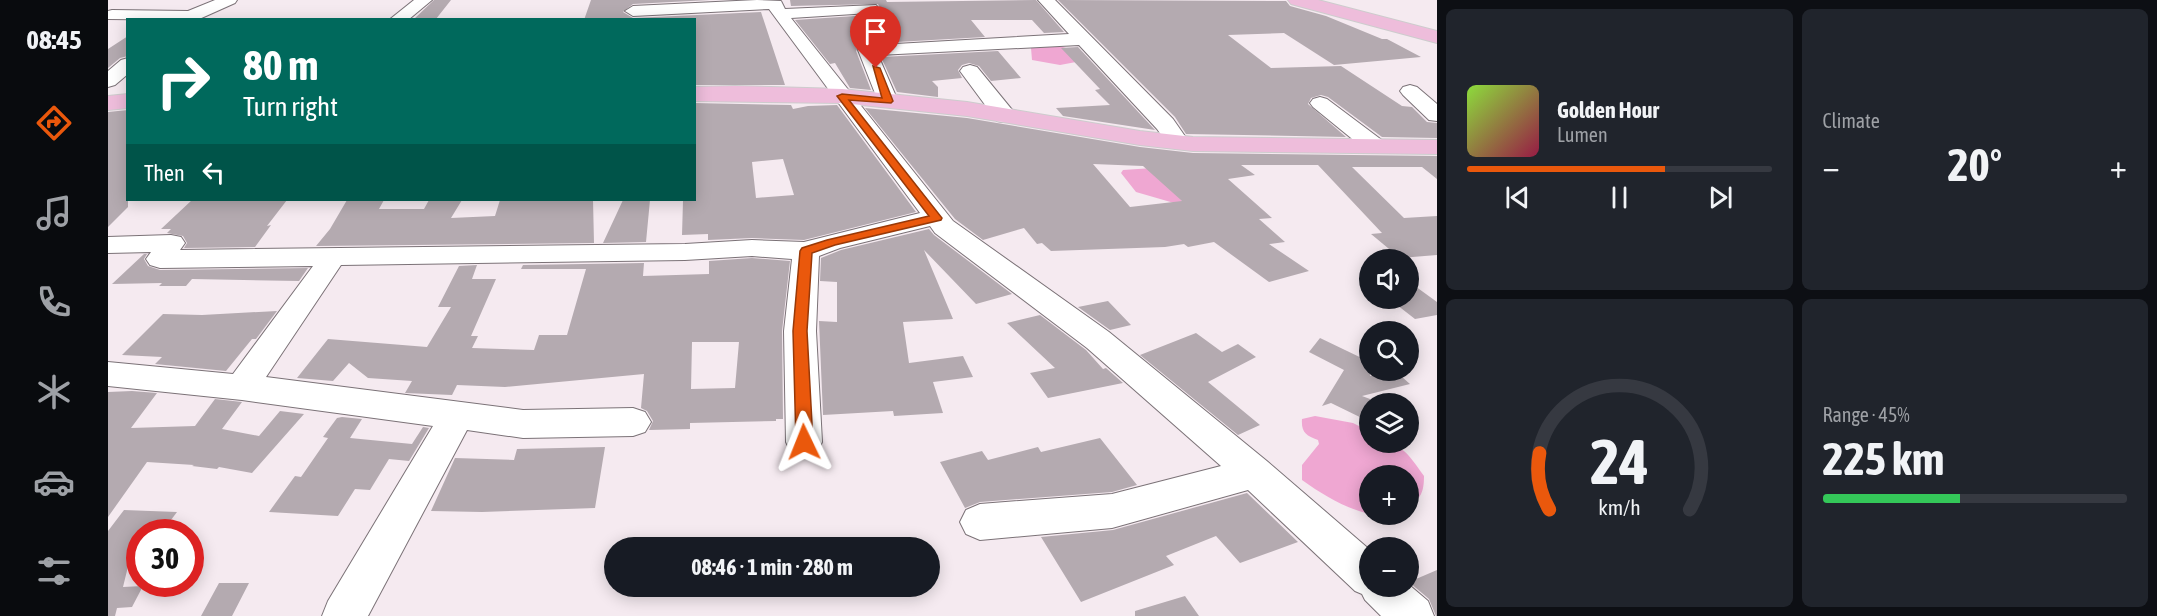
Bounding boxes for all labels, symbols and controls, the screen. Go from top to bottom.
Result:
pin [850,6,901,68]
icon: arrive [859,15,892,48]
text: 08:45 [26,24,82,55]
text: 80 m [243,41,318,89]
icon: right [144,42,222,120]
text: Turn right [243,91,338,122]
text: Golden Hour [1557,97,1659,123]
icon: directions [33,102,75,144]
text: Climate [1823,109,1880,132]
text: Lumen [1557,123,1608,146]
text: 20° [1947,139,2002,191]
text: − [1823,147,1840,185]
text: + [2110,147,2127,185]
icon: left [197,156,230,189]
text: Then [144,160,185,186]
icon: previous [1501,181,1534,214]
icon: pause [1603,181,1636,214]
icon: next [1704,181,1737,214]
icon: music [33,192,75,234]
map controls [1359,249,1419,597]
button: sound [1359,249,1419,309]
icon: phone [33,281,75,323]
button: search [1359,321,1419,381]
icon: climate [33,371,75,413]
button: layers [1359,393,1419,453]
text: Range · 45% [1823,403,1910,426]
position arrow [772,410,836,474]
text: 24 [1590,426,1649,497]
text: 225 km [1823,433,1944,485]
icon: car [33,461,75,503]
button: + [1359,465,1419,525]
text: km/h [1598,495,1641,520]
speed limit sign: 30 [126,519,204,597]
button: − [1359,537,1419,597]
icon: filters [33,550,75,592]
text: 08:46 · 1 min · 280 m [691,554,853,580]

